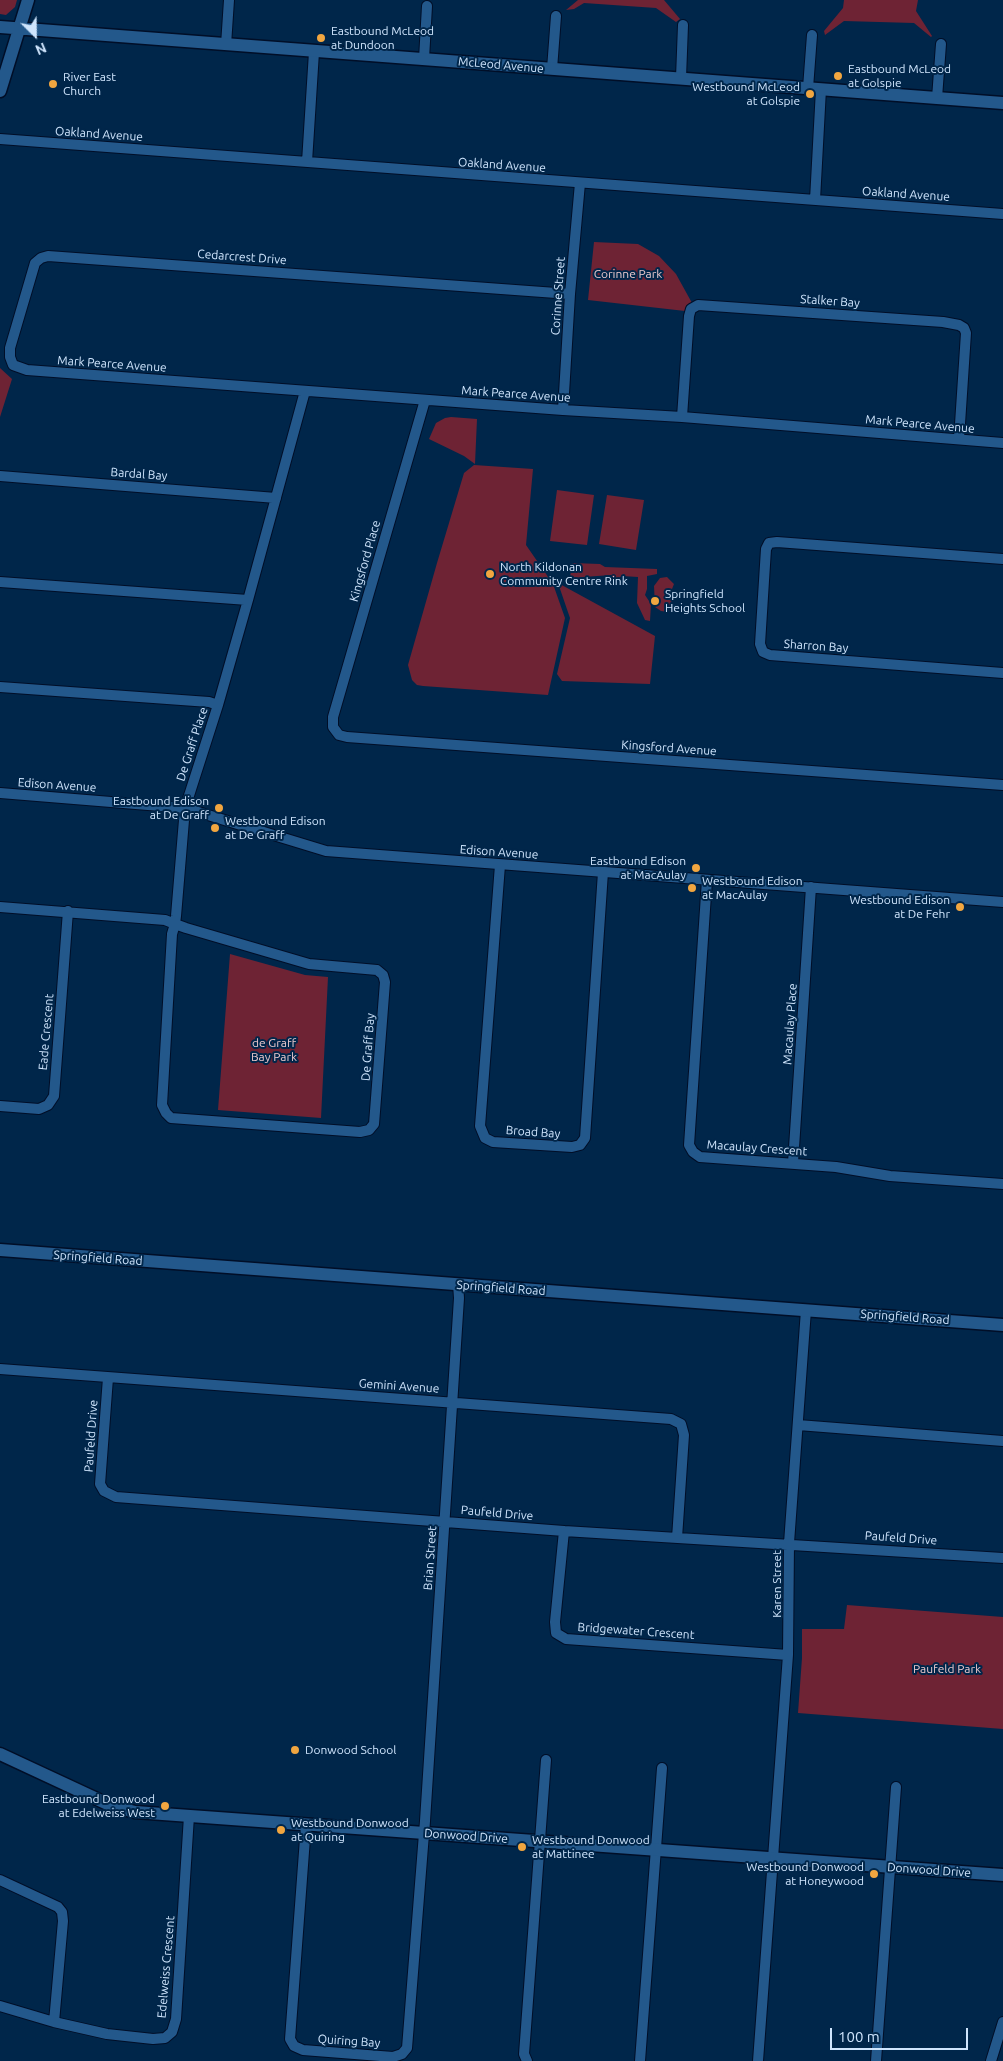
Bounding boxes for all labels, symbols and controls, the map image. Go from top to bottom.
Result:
north arrow [10,10,60,60]
place label: Eastbound McLeod at Dundoon [331,24,434,52]
marker: Eastbound McLeod at Dundoon [315,32,327,44]
text: N [33,39,49,58]
street label: McLeod Avenue [458,54,544,76]
place label: Eastbound McLeod at Golspie [848,62,951,90]
place label: River East Church [63,70,116,98]
marker: Eastbound McLeod at Golspie [832,70,844,82]
marker: River East Church [47,78,59,90]
place label: Westbound McLeod at Golspie [692,80,800,108]
marker: Westbound McLeod at Golspie [804,88,816,100]
street label: Oakland Avenue [55,124,143,144]
street label: Oakland Avenue [458,155,546,175]
street label: Oakland Avenue [862,184,950,204]
street label: Cedarcrest Drive [197,247,287,267]
street label: Corinne Street [548,256,568,336]
park label: Corinne Park [594,267,662,281]
street label: Stalker Bay [800,292,860,310]
street label: Mark Pearce Avenue [57,353,167,375]
street label: Mark Pearce Avenue [461,383,571,405]
street label: Mark Pearce Avenue [865,412,975,436]
street label: Bardal Bay [110,465,168,483]
street label: Kingsford Place [347,519,383,603]
place label: North Kildonan Community Centre Rink [500,560,628,588]
marker: North Kildonan Community Centre Rink [484,568,496,580]
place label: Springfield Heights School [665,587,745,615]
marker: Springfield Heights School [649,595,661,607]
street label: Sharron Bay [783,637,849,655]
street label: De Graff Place [173,705,211,783]
street label: Kingsford Avenue [621,737,717,759]
street label: Edison Avenue [17,775,97,795]
place label: Eastbound Edison at De Graff [113,794,209,822]
marker: Eastbound Edison at De Graff [213,802,225,814]
place label: Westbound Edison at De Graff [225,814,326,842]
marker: Westbound Edison at De Graff [209,822,221,834]
street label: Edison Avenue [459,842,539,862]
place label: Eastbound Edison at MacAulay [590,854,686,882]
marker: Eastbound Edison at MacAulay [690,862,702,874]
place label: Westbound Edison at MacAulay [702,874,803,902]
marker: Westbound Edison at MacAulay [686,882,698,894]
place label: Westbound Edison at De Fehr [849,893,950,921]
marker: Westbound Edison at De Fehr [954,901,966,913]
street label: Macaulay Place [780,983,800,1065]
street label: Eade Crescent [35,993,57,1071]
street label: De Graff Bay [358,1013,378,1081]
park label: de Graff Bay Park [251,1036,297,1064]
street label: Broad Bay [505,1123,561,1141]
street label: Macaulay Crescent [706,1137,808,1159]
street label: Springfield Road [53,1248,143,1268]
street label: Springfield Road [456,1278,546,1298]
street label: Springfield Road [860,1307,950,1327]
street label: Gemini Avenue [358,1376,440,1396]
street label: Paufeld Drive [81,1399,101,1473]
street label: Paufeld Drive [460,1503,534,1523]
street label: Brian Street [421,1525,439,1591]
street label: Paufeld Drive [864,1528,938,1548]
street label: Karen Street [770,1550,784,1618]
street label: Bridgewater Crescent [577,1620,695,1642]
park label: Paufeld Park [913,1662,981,1676]
place label: Donwood School [305,1743,396,1757]
marker: Donwood School [289,1744,301,1756]
place label: Eastbound Donwood at Edelweiss West [42,1792,155,1820]
marker: Eastbound Donwood at Edelweiss West [159,1800,171,1812]
place label: Westbound Donwood at Quiring [291,1816,409,1844]
marker: Westbound Donwood at Quiring [275,1824,287,1836]
street label: Donwood Drive [424,1826,508,1846]
place label: Westbound Donwood at Mattinee [532,1833,650,1861]
marker: Westbound Donwood at Mattinee [516,1841,528,1853]
place label: Westbound Donwood at Honeywood [746,1860,864,1888]
street label: Donwood Drive [887,1860,971,1880]
marker: Westbound Donwood at Honeywood [868,1868,880,1880]
street label: Edelweiss Crescent [154,1915,178,2019]
scale bar [833,2018,970,2050]
text: 100 m [838,2028,880,2045]
street label: Quiring Bay [317,2032,381,2050]

